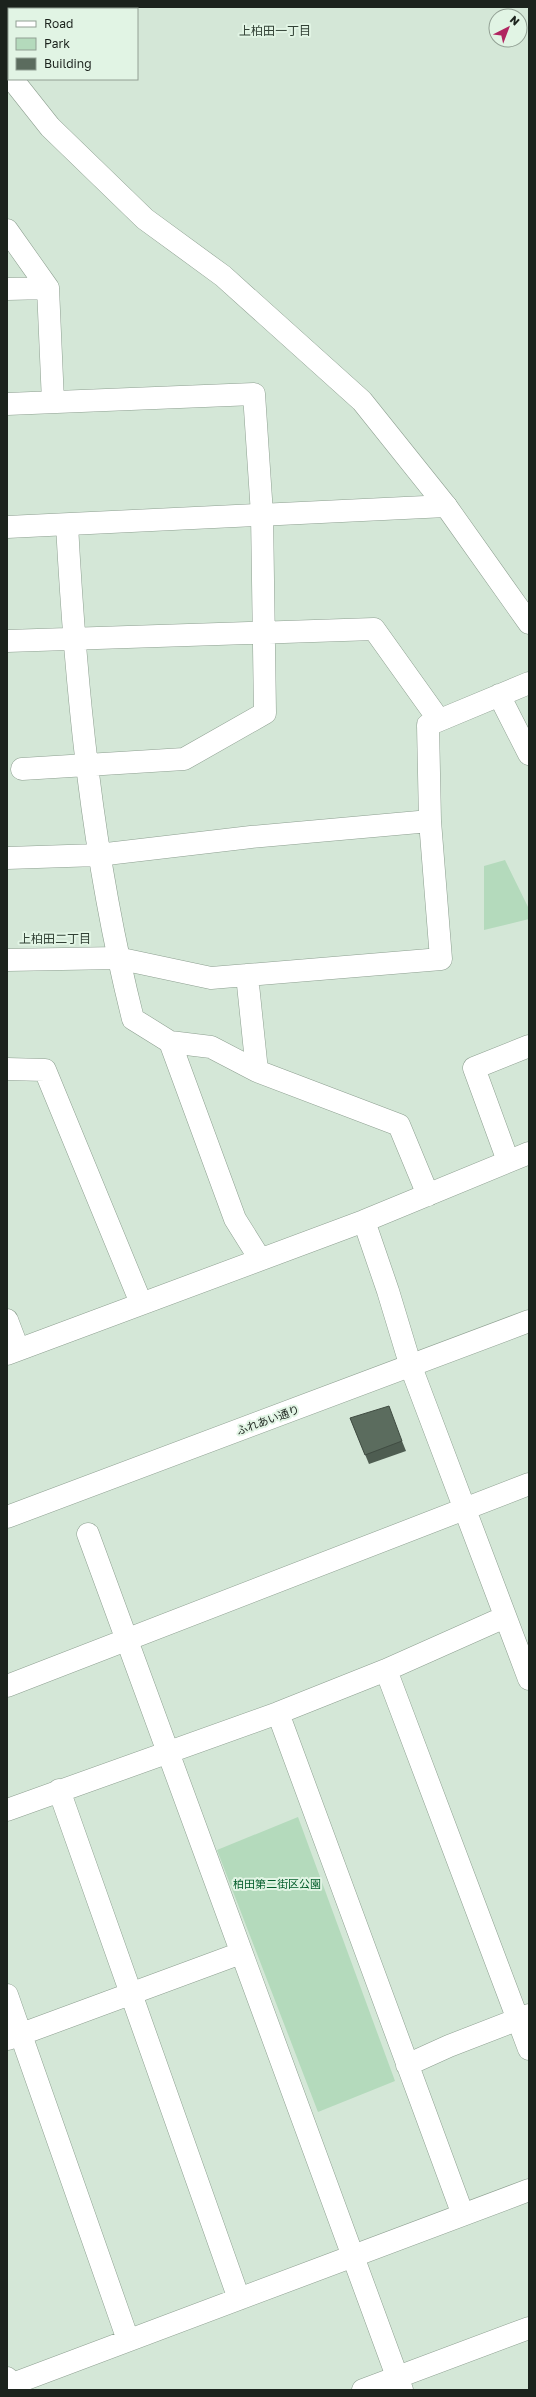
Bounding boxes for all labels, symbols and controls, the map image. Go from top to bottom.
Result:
legend [8,8,138,80]
north arrow [488,8,528,48]
text: N [508,13,522,28]
text: Road [44,16,73,31]
district label: 上柏田一丁目 [239,23,311,38]
text: Park [44,36,70,51]
text: Building [44,56,92,71]
district label: 上柏田二丁目 [19,931,91,946]
street label: ふれあい通り [235,1402,301,1437]
park label: 柏田第二街区公園 [233,1877,321,1890]

